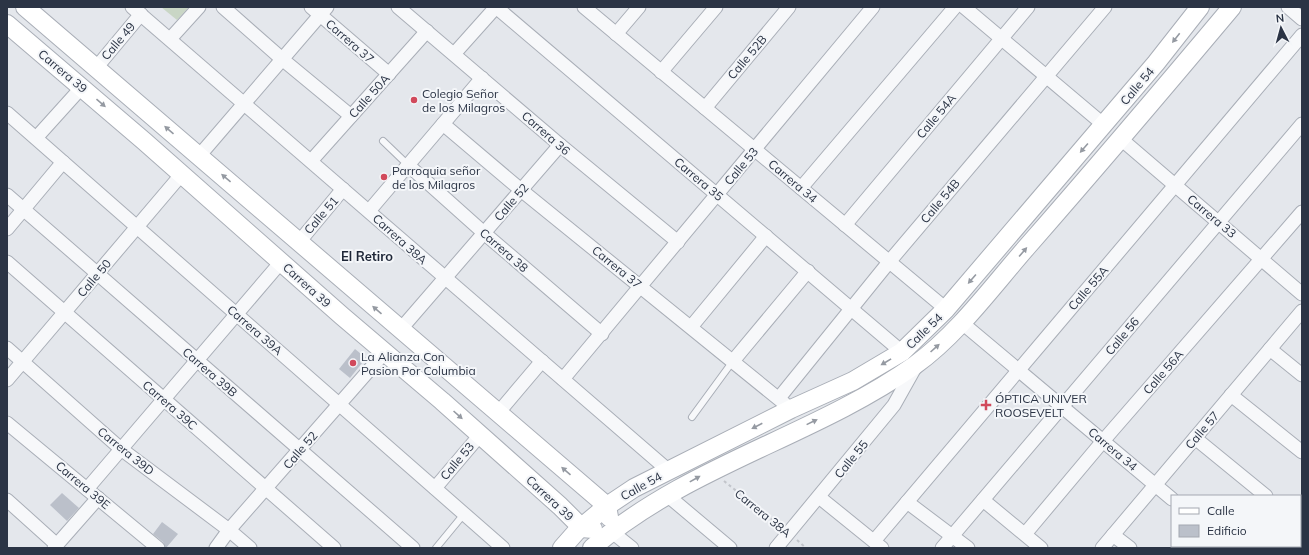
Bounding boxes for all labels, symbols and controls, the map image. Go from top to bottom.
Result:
north arrow [1261,8,1301,48]
text: N [1275,11,1285,25]
street label: Carrera 37 [323,16,377,66]
street label: Calle 49 [98,19,138,63]
street label: Calle 52B [724,32,770,82]
one-way arrow [1172,32,1181,43]
street label: Carrera 39 [35,46,91,96]
street label: Calle 54 [1117,64,1157,108]
street label: Calle 50A [345,71,393,121]
place label: Colegio Señor de los Milagros [422,86,505,115]
street label: Calle 54A [913,90,959,141]
marker: Colegio Señor de los Milagros [409,95,419,105]
one-way arrow [96,99,106,108]
street label: Carrera 36 [519,108,573,158]
one-way arrow [164,126,174,135]
street label: Calle 53 [721,144,761,188]
one-way arrow [1080,144,1089,153]
street label: Carrera 35 [671,154,727,204]
street label: Carrera 34 [765,156,821,206]
place label: Parroquia señor de los Milagros [392,163,481,192]
marker: Parroquia señor de los Milagros [379,172,389,182]
one-way arrow [221,174,231,183]
street label: Calle 54B [917,176,963,226]
street label: Calle 52 [491,180,531,224]
street label: Carrera 33 [1184,191,1240,241]
street label: Calle 51 [301,193,341,237]
street label: Carrera 38A [370,211,430,268]
street label: Carrera 38 [477,225,531,275]
street label: Carrera 37 [589,242,645,292]
one-way arrow [1018,247,1027,257]
district label: El Retiro [341,248,393,264]
street label: Calle 50 [74,256,114,300]
street label: Carrera 39 [280,260,334,310]
street label: Calle 55A [1065,263,1111,313]
one-way arrow [968,274,977,284]
street label: Carrera 39A [224,302,286,358]
one-way arrow [372,306,383,315]
street label: Calle 54 [903,310,945,352]
street label: Calle 56 [1102,314,1142,358]
one-way arrow [930,343,940,353]
street label: Carrera 39B [180,344,240,400]
street label: Calle 56A [1140,347,1186,397]
place label: La Alianza Con Pasion Por Columbia [361,349,476,378]
marker: La Alianza Con Pasion Por Columbia [348,358,358,368]
one-way arrow [880,359,892,366]
street label: Carrera 39C [140,377,200,433]
place label: ÓPTICA UNIVER ROOSEVELT [995,391,1087,420]
marker: ÓPTICA UNIVER ROOSEVELT [980,399,992,411]
street label: Calle 57 [1182,408,1222,452]
one-way arrow [453,410,463,420]
one-way arrow [807,419,818,425]
one-way arrow [751,423,763,430]
street label: Carrera 39D [95,424,157,478]
street label: Carrera 34 [1085,424,1141,474]
street label: Calle 52 [280,428,320,472]
street label: Calle 55 [831,437,871,481]
street label: Calle 53 [437,439,477,483]
street label: Carrera 39E [53,458,113,512]
one-way arrow [561,467,572,476]
street label: Calle 54 [618,469,664,503]
street label: Carrera 39 [523,472,577,524]
one-way arrow [690,475,701,482]
street label: Carrera 38A [732,486,794,540]
legend [1171,495,1301,547]
text: Calle [1207,503,1234,518]
text: Edificio [1207,523,1247,538]

